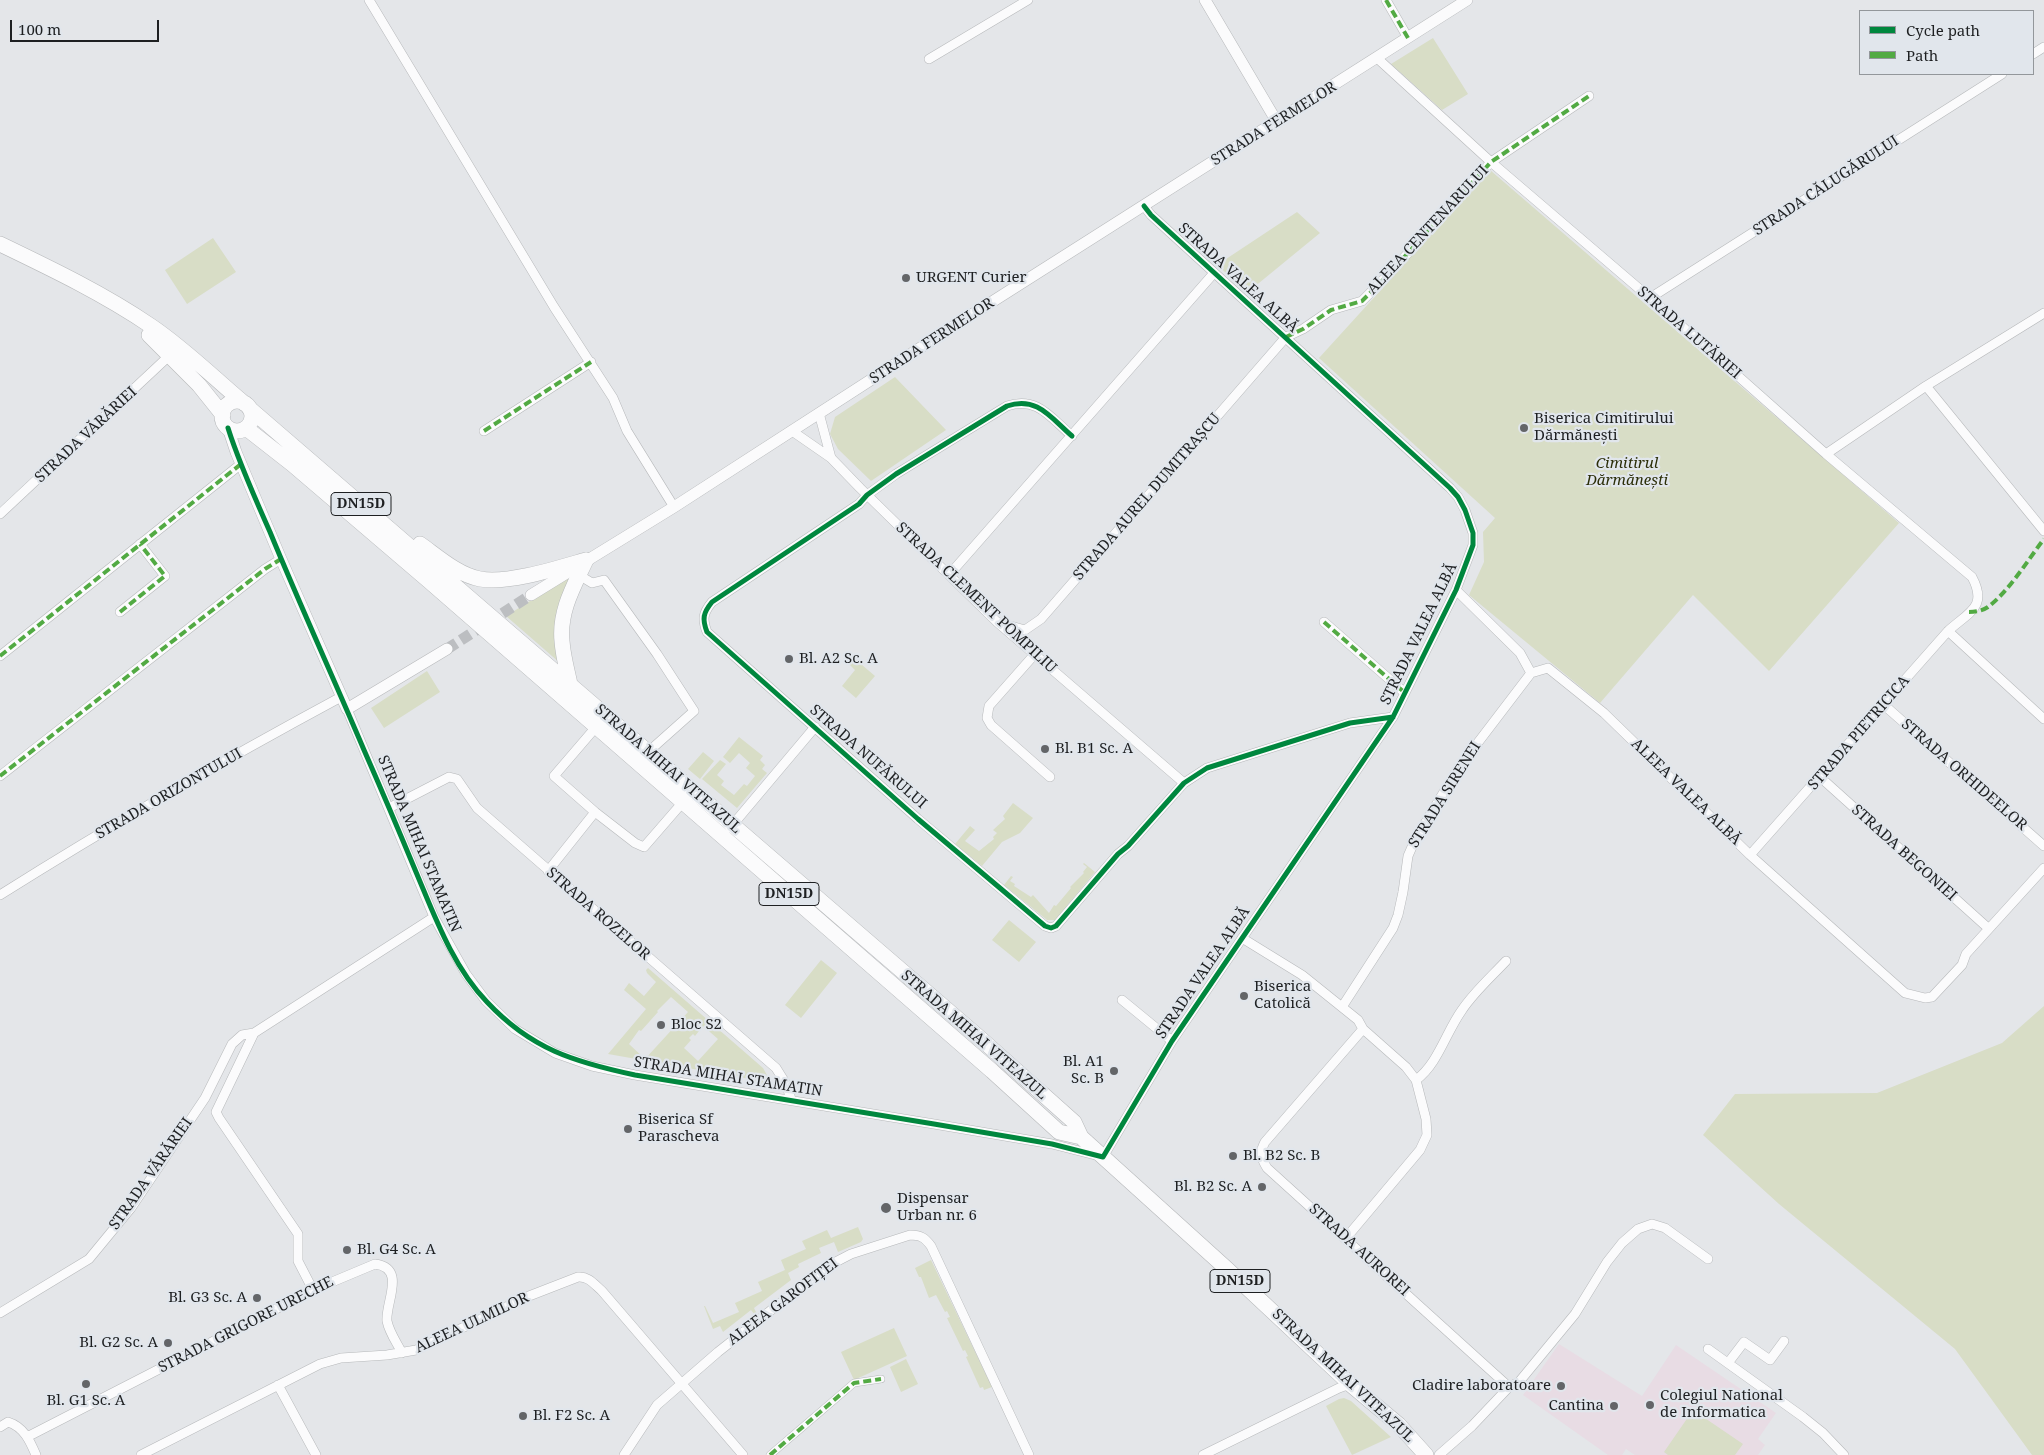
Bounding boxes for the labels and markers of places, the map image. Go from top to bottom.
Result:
place label: URGENT Curier [916,269,1027,287]
marker: URGENT Curier [900,272,912,284]
place label: Biserica Cimitirului Dărmănești [1534,410,1674,445]
marker: Biserica Cimitirului Dărmănești [1518,422,1530,434]
place label: Bl. A2 Sc. A [799,650,878,668]
marker: Bl. A2 Sc. A [783,653,795,665]
place label: Bl. B1 Sc. A [1055,740,1133,758]
marker: Bl. B1 Sc. A [1039,743,1051,755]
place label: Biserica Catolică [1254,978,1311,1013]
marker: Biserica Catolică [1238,990,1250,1002]
place label: Bloc S2 [671,1016,722,1034]
marker: Bloc S2 [655,1019,667,1031]
place label: Bl. A1 Sc. B [1063,1053,1104,1088]
marker: Bl. A1 Sc. B [1108,1065,1120,1077]
place label: Biserica Sf Parascheva [638,1111,720,1146]
marker: Biserica Sf Parascheva [622,1123,634,1135]
place label: Bl. B2 Sc. B [1243,1147,1320,1165]
marker: Bl. B2 Sc. B [1227,1150,1239,1162]
place label: Bl. B2 Sc. A [1174,1178,1252,1196]
marker: Bl. B2 Sc. A [1256,1181,1268,1193]
place label: Dispensar Urban nr. 6 [897,1190,977,1225]
marker: Dispensar Urban nr. 6 [879,1201,893,1215]
place label: Bl. G4 Sc. A [357,1241,436,1259]
marker: Bl. G4 Sc. A [341,1244,353,1256]
place label: Bl. G3 Sc. A [168,1289,247,1307]
marker: Bl. G3 Sc. A [251,1292,263,1304]
place label: Bl. G2 Sc. A [79,1334,158,1352]
marker: Bl. G2 Sc. A [162,1337,174,1349]
place label: Cladire laboratoare [1412,1377,1551,1395]
marker: Bl. G1 Sc. A [80,1378,92,1390]
marker: Cladire laboratoare [1555,1380,1567,1392]
place label: Colegiul National de Informatica [1660,1387,1783,1422]
place label: Bl. G1 Sc. A [47,1392,125,1410]
place label: Cantina [1548,1397,1604,1415]
marker: Colegiul National de Informatica [1644,1399,1656,1411]
marker: Cantina [1608,1400,1620,1412]
place label: Bl. F2 Sc. A [533,1407,610,1425]
marker: Bl. F2 Sc. A [517,1410,529,1422]

